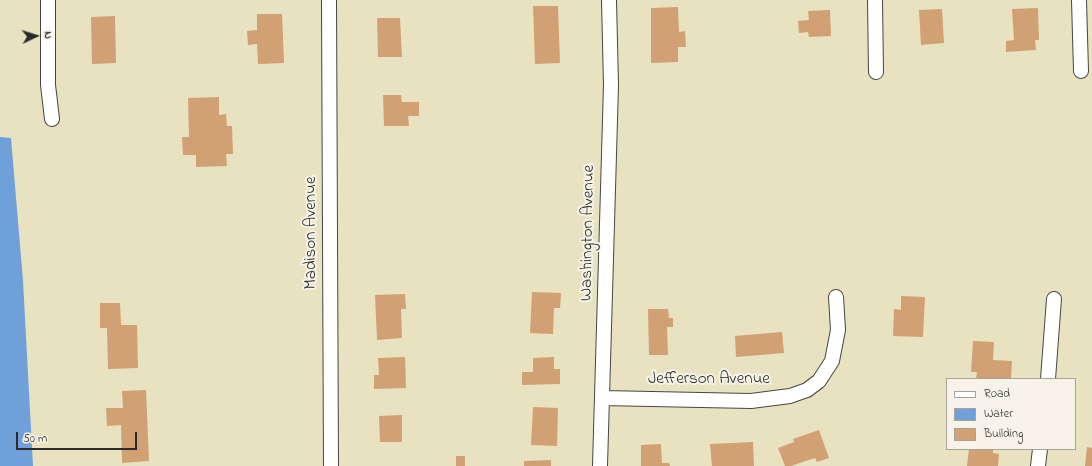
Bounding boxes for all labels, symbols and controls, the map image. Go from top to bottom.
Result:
north arrow [16,16,56,56]
text: N [40,31,56,39]
street label: Washington Avenue [578,165,600,301]
street label: Madison Avenue [302,176,322,290]
street label: Jefferson Avenue [648,370,770,390]
legend [946,378,1076,450]
text: Road [984,385,1010,403]
text: Water [984,405,1013,423]
scale bar [18,424,139,450]
text: Building [984,425,1023,443]
text: 50 m [23,430,47,448]

